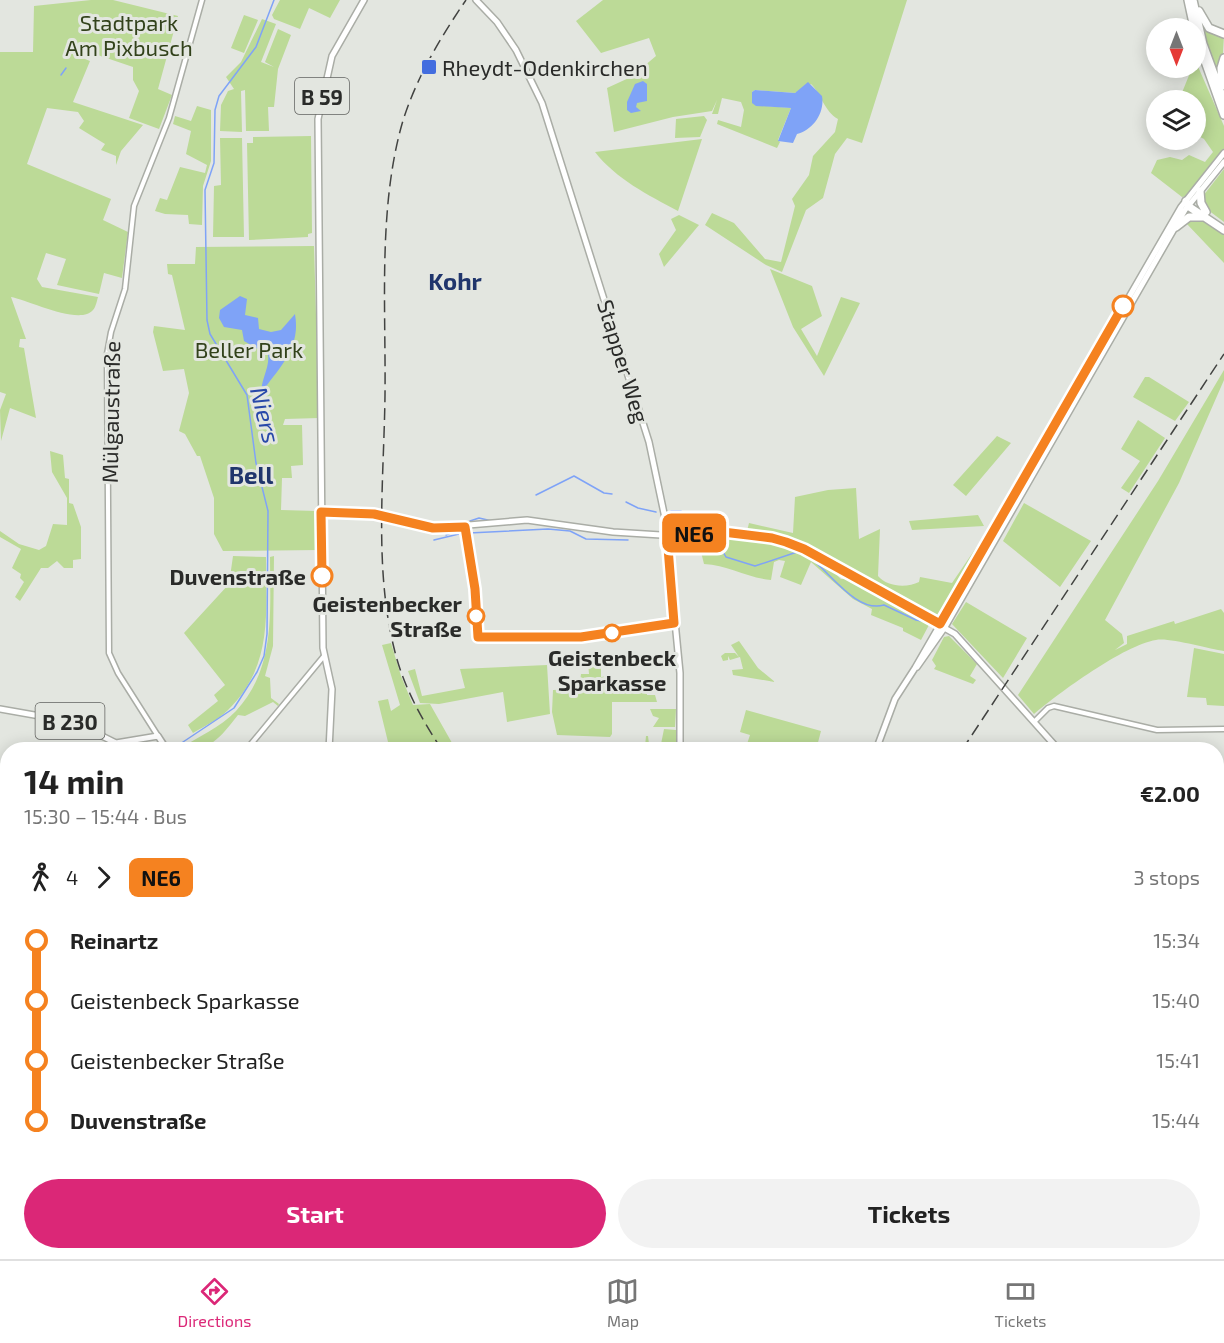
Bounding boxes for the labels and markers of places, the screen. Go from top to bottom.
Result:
place label: Rheydt-Odenkirchen [442,54,648,80]
marker: Rheydt-Odenkirchen [420,58,438,76]
unlabelled marker [1112,295,1134,317]
place label: Duvenstraße [170,563,306,589]
marker: Duvenstraße [311,565,333,587]
place label: Geistenbecker Straße [313,590,463,641]
marker: Geistenbecker Straße [467,607,485,625]
marker: Geistenbeck Sparkasse [603,624,621,642]
place label: Geistenbeck Sparkasse [548,644,677,695]

